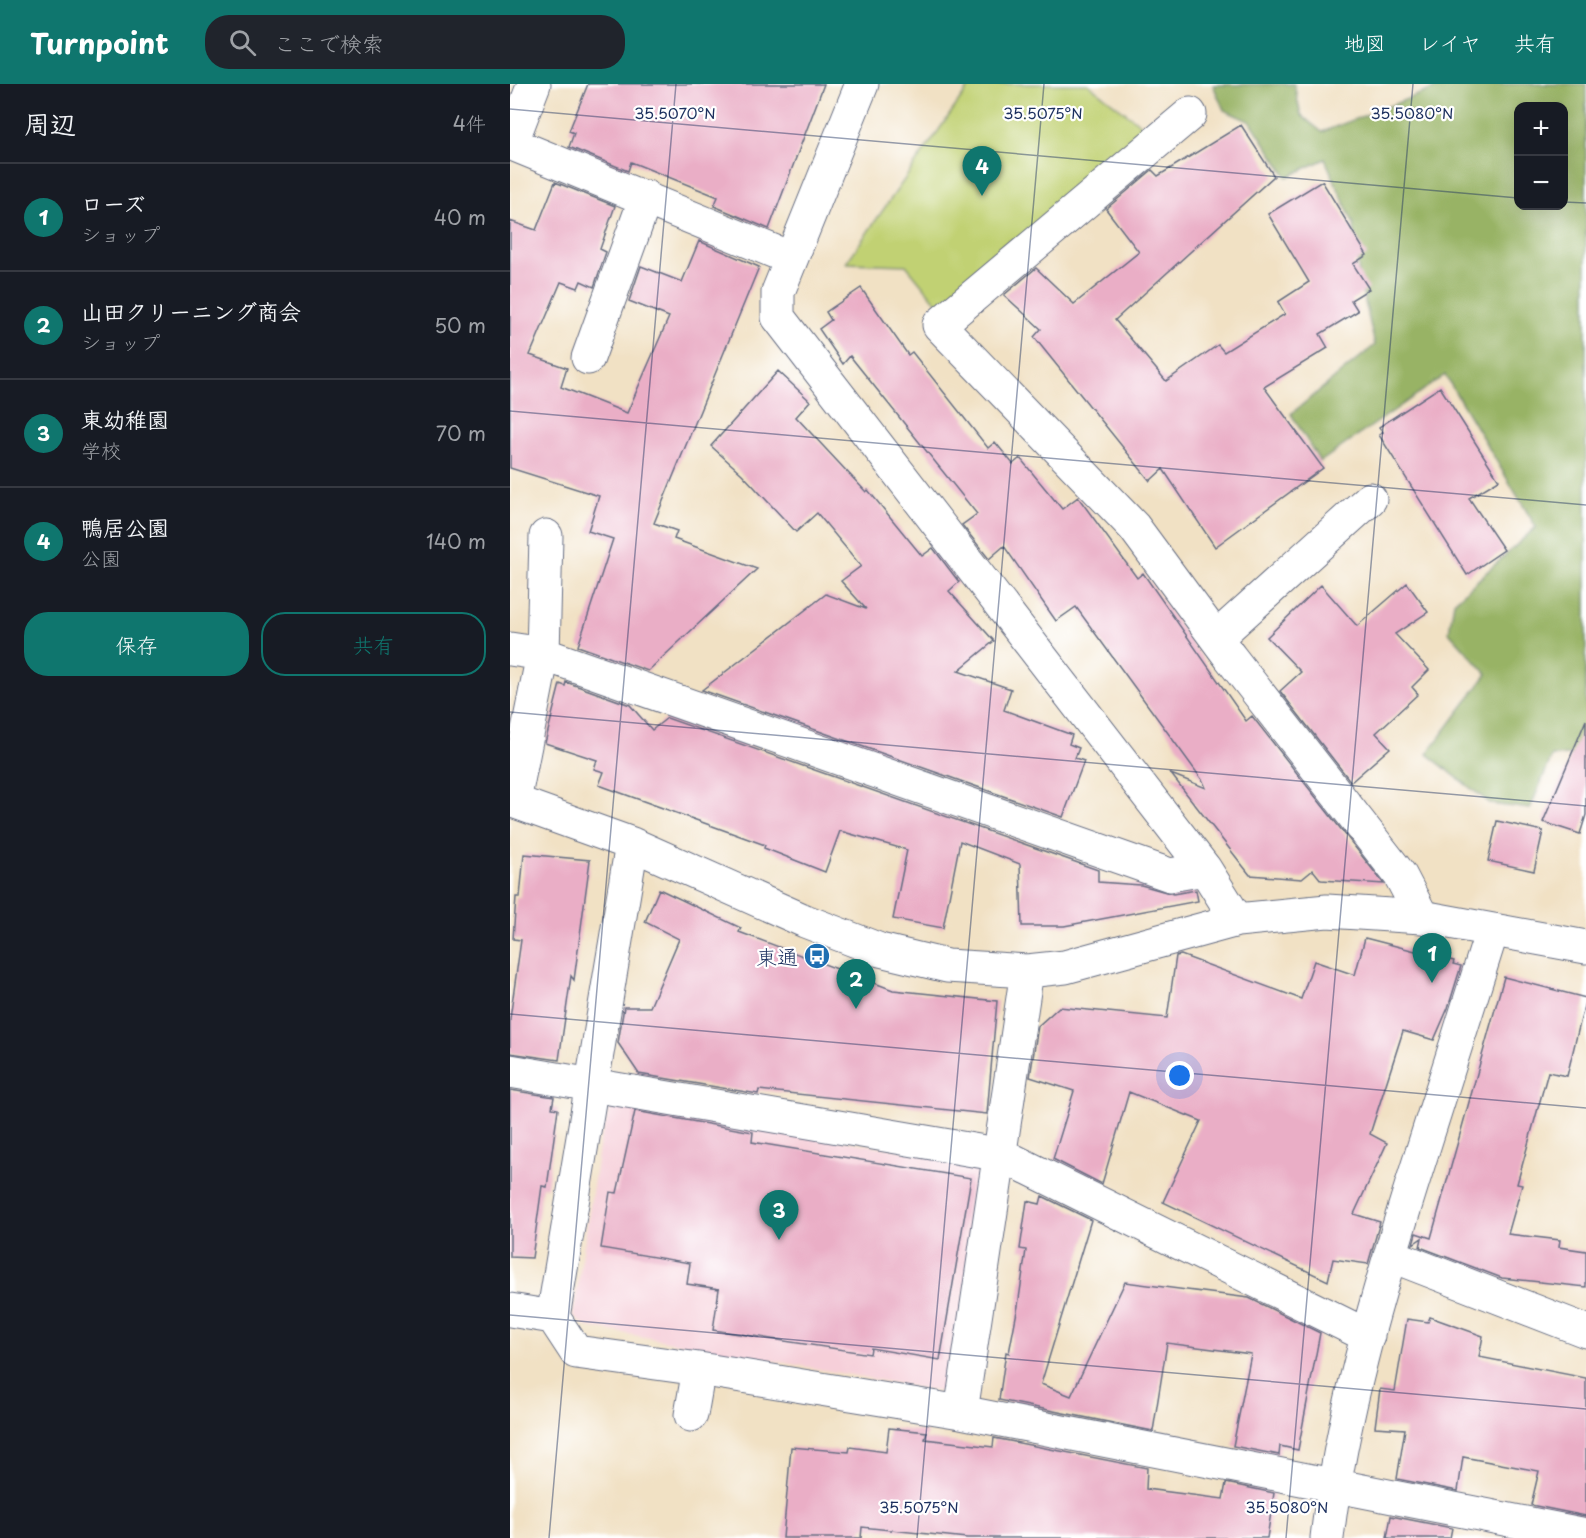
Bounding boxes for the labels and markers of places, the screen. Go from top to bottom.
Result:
pin: 4 [962,147,1002,196]
pin: 1 [1412,934,1452,983]
place label: 東通 [756,940,798,972]
bus stop icon: 東通 [802,941,832,971]
pin: 2 [836,960,876,1009]
pin: 3 [760,1190,798,1240]

